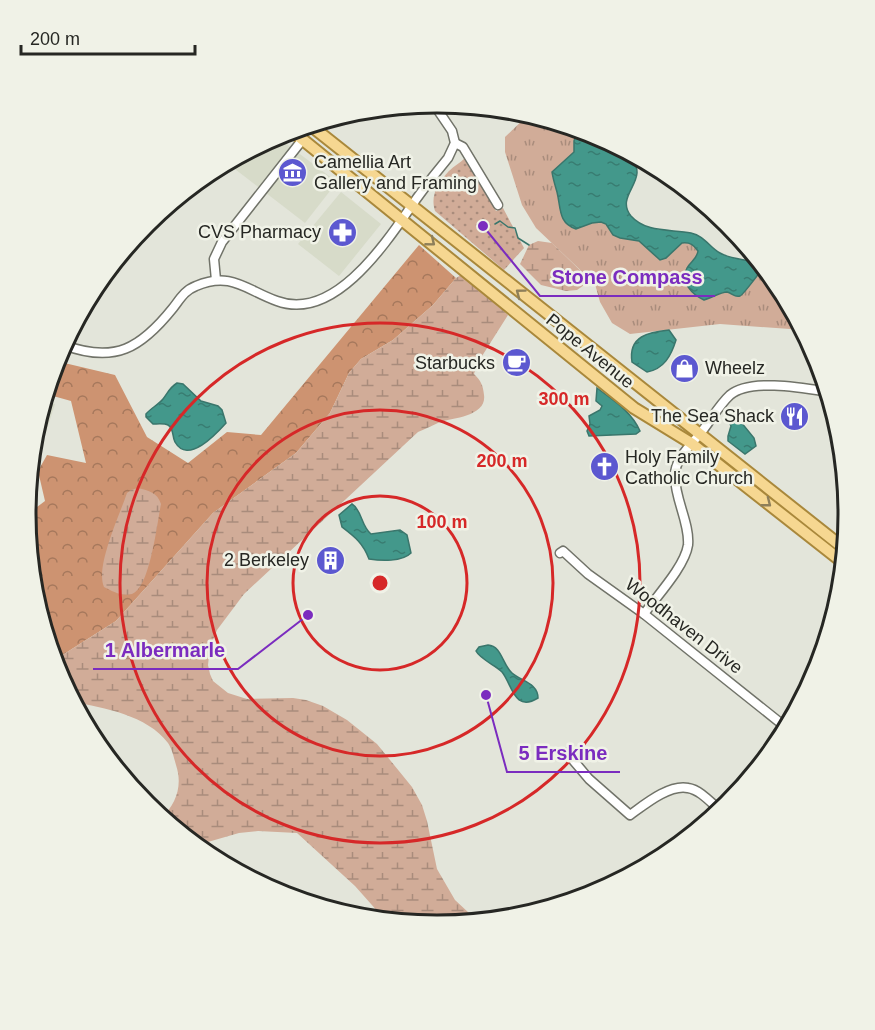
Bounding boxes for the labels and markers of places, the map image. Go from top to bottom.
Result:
place label: Camellia Art Gallery and Framing [314,152,477,193]
museum icon: Camellia Art Gallery and Framing [277,156,309,188]
pharmacy icon: CVS Pharmacy [326,216,358,248]
place label: CVS Pharmacy [198,222,321,242]
callout: Stone Compass [540,258,715,296]
cafe icon: Starbucks [500,347,532,379]
shop icon: Wheelz [668,352,700,384]
place label: Starbucks [415,353,495,373]
place label: Wheelz [705,358,765,378]
restaurant icon: The Sea Shack [779,400,811,432]
place label: The Sea Shack [651,406,775,426]
place label: Holy Family Catholic Church [625,447,753,488]
church icon: Holy Family Catholic Church [588,451,620,483]
building icon: 2 Berkeley [314,544,346,576]
place label: 2 Berkeley [224,550,309,570]
centre of rings [370,573,390,593]
callout: 1 Albermarle [93,631,238,669]
callout: 5 Erskine [507,734,620,772]

